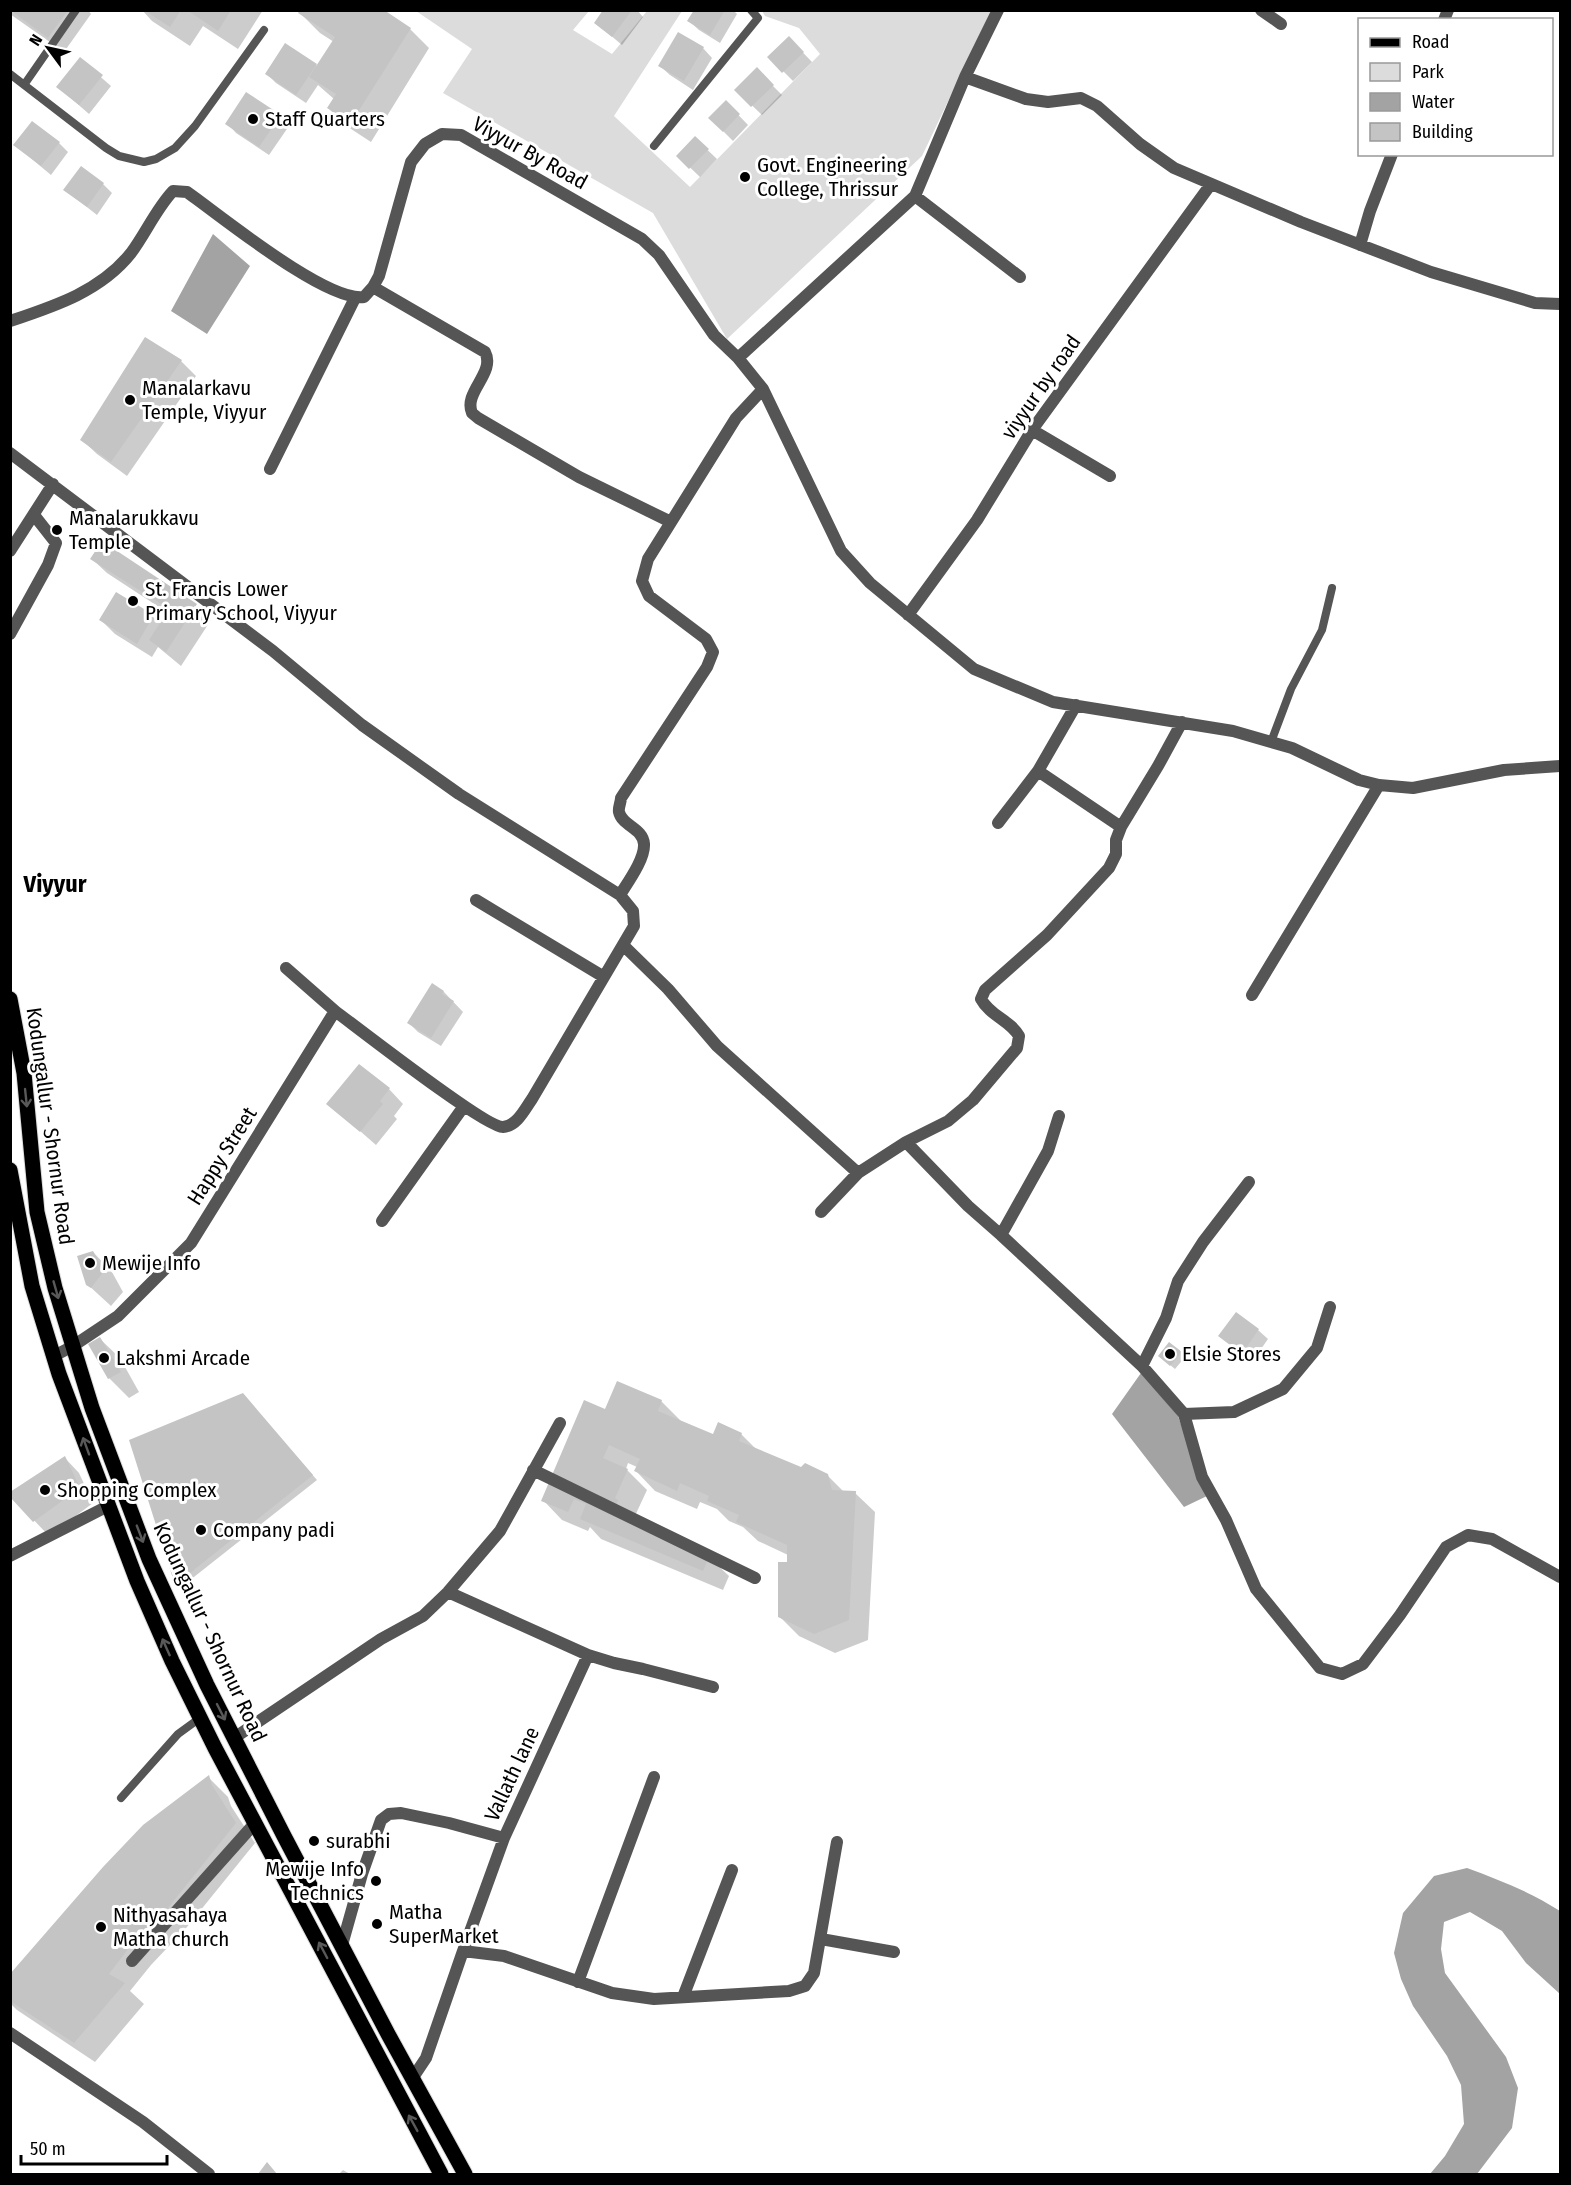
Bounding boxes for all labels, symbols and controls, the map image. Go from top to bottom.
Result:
north arrow [18,18,78,78]
legend [1358,18,1553,156]
text: N [25,31,46,49]
text: Road [1412,31,1449,53]
text: Park [1412,61,1445,83]
text: Water [1412,91,1455,113]
place label: Staff Quarters [265,106,385,132]
street label: Viyyur By Road [468,111,592,195]
marker: Staff Quarters [246,112,260,126]
text: Building [1412,121,1473,143]
place label: Govt. Engineering College, Thrissur [757,152,907,202]
marker: Govt. Engineering College, Thrissur [738,170,752,184]
street label: viyyur by road [996,330,1086,444]
place label: Manalarkavu Temple, Viyyur [142,375,267,425]
marker: Manalarkavu Temple, Viyyur [123,393,137,407]
place label: Manalarukkavu Temple [69,505,199,555]
marker: Manalarukkavu Temple [50,523,64,537]
place label: St. Francis Lower Primary School, Viyyur [145,576,337,626]
marker: St. Francis Lower Primary School, Viyyur [126,594,140,608]
district label: Viyyur [23,870,87,898]
street label: Kodungallur - Shornur Road [20,1006,80,1246]
one-way arrow [21,1088,32,1108]
street label: Happy Street [182,1102,263,1210]
place label: Mewije Info [102,1250,201,1276]
marker: Mewije Info [83,1256,97,1270]
one-way arrow [51,1281,62,1300]
place label: Elsie Stores [1182,1341,1281,1367]
place label: Lakshmi Arcade [116,1345,250,1371]
marker: Elsie Stores [1163,1347,1177,1361]
marker: Lakshmi Arcade [97,1351,111,1365]
one-way arrow [79,1437,90,1456]
place label: Shopping Complex [57,1477,217,1503]
marker: Shopping Complex [38,1483,52,1497]
place label: Company padi [213,1517,335,1543]
street label: Kodungallur - Shornur Road [148,1518,272,1746]
marker: Company padi [194,1523,208,1537]
one-way arrow [135,1524,146,1543]
one-way arrow [160,1638,171,1656]
one-way arrow [216,1702,227,1720]
street label: Vallath lane [479,1723,545,1825]
place label: surabhi [326,1828,390,1854]
marker: surabhi [307,1834,321,1848]
place label: Mewije Info Technics [265,1856,364,1906]
marker: Mewije Info Technics [369,1874,383,1888]
place label: Matha SuperMarket [389,1899,499,1949]
place label: Nithyasahaya Matha church [113,1902,229,1952]
marker: Matha SuperMarket [370,1917,384,1931]
marker: Nithyasahaya Matha church [94,1920,108,1934]
one-way arrow [317,1942,328,1960]
one-way arrow [407,2115,419,2132]
scale bar [21,2128,166,2166]
text: 50 m [30,2138,66,2160]

